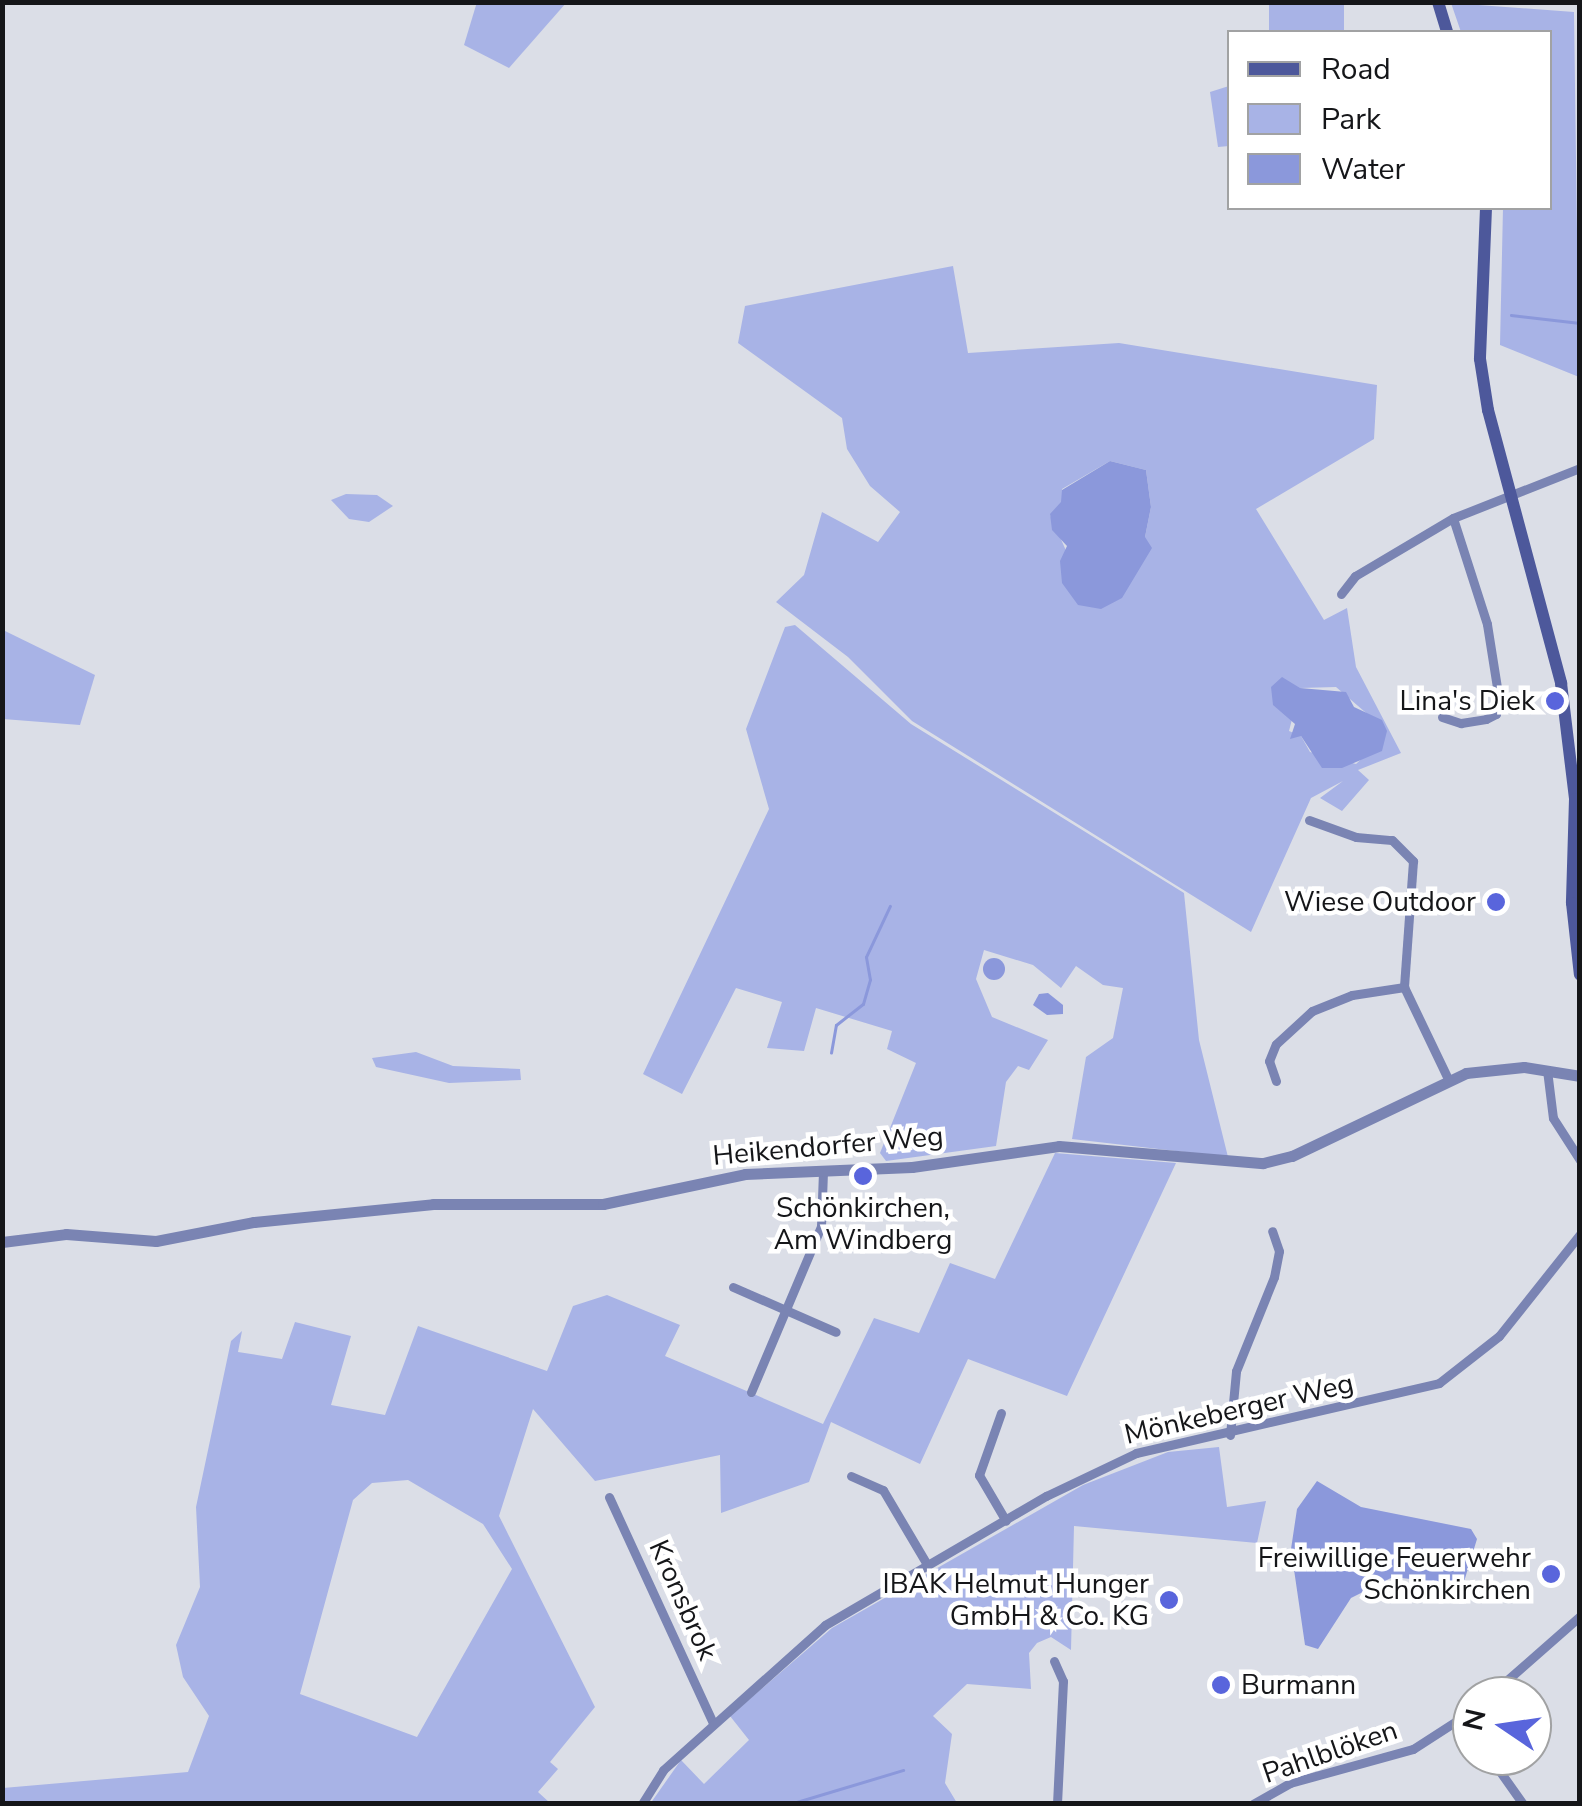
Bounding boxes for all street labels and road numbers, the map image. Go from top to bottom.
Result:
street label: Heikendorfer Weg [711,1119,945,1173]
street label: Mönkeberger Weg [1121,1366,1357,1452]
street label: Kronsbrok [642,1535,724,1665]
street label: Pahlblöken [1258,1713,1402,1791]

